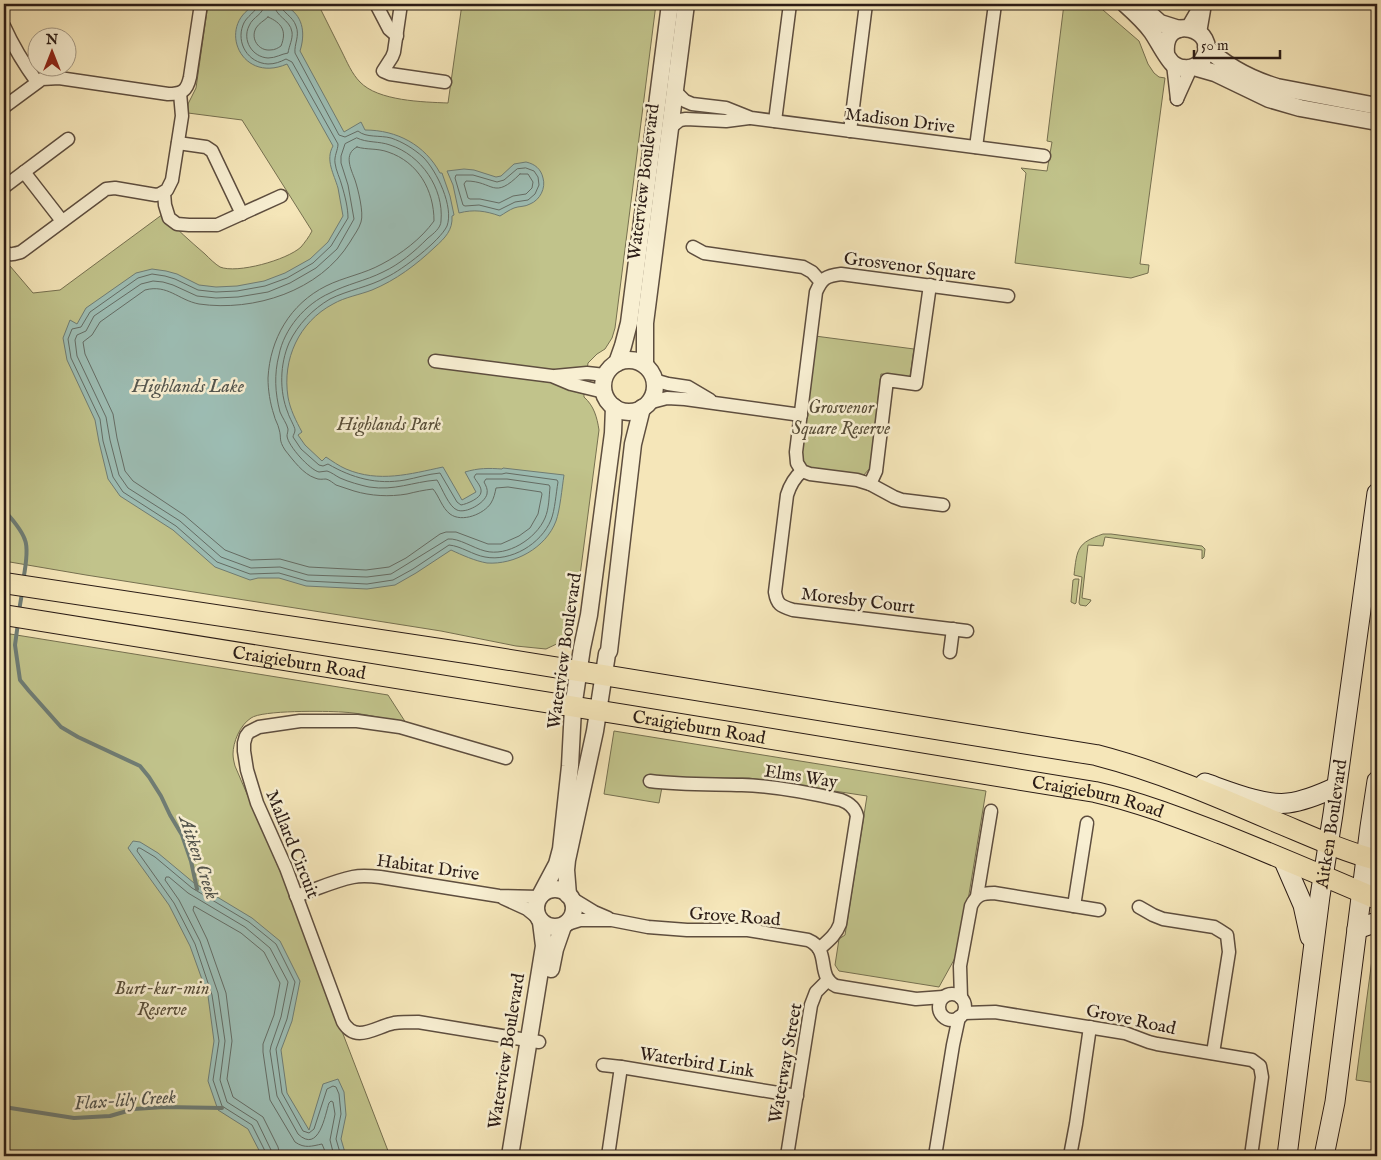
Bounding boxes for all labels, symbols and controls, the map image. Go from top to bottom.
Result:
north arrow [28,28,78,78]
scale bar [1194,28,1280,60]
text: N [45,31,58,49]
text: 50 m [1201,36,1229,55]
street label: Waterview Boulevard [623,102,666,262]
street label: Madison Drive [844,103,956,140]
street label: Grosvenor Square [842,248,977,287]
water label: Highlands Lake [131,375,245,399]
park label: Grosvenor Square Reserve [792,397,890,441]
park label: Highlands Park [336,414,441,437]
street label: Waterview Boulevard [543,571,588,731]
street label: Moresby Court [800,583,916,620]
street label: Craigieburn Road [231,642,368,686]
street label: Craigieburn Road [631,706,767,751]
street label: Aitken Boulevard [1311,758,1353,891]
street label: Elms Way [762,760,839,795]
street label: Craigieburn Road [1030,772,1167,824]
street label: Mallard Circuit [259,787,324,902]
water label: Aitken Creek [172,811,224,903]
street label: Habitat Drive [375,850,481,887]
street label: Grove Road [689,903,782,932]
street label: Waterview Boulevard [484,971,531,1131]
park label: Burt-kur-min Reserve [115,978,209,1022]
street label: Grove Road [1084,1000,1178,1041]
street label: Waterway Street [765,1001,808,1125]
street label: Waterbird Link [638,1043,756,1084]
water label: Flax-lily Creek [73,1085,177,1117]

